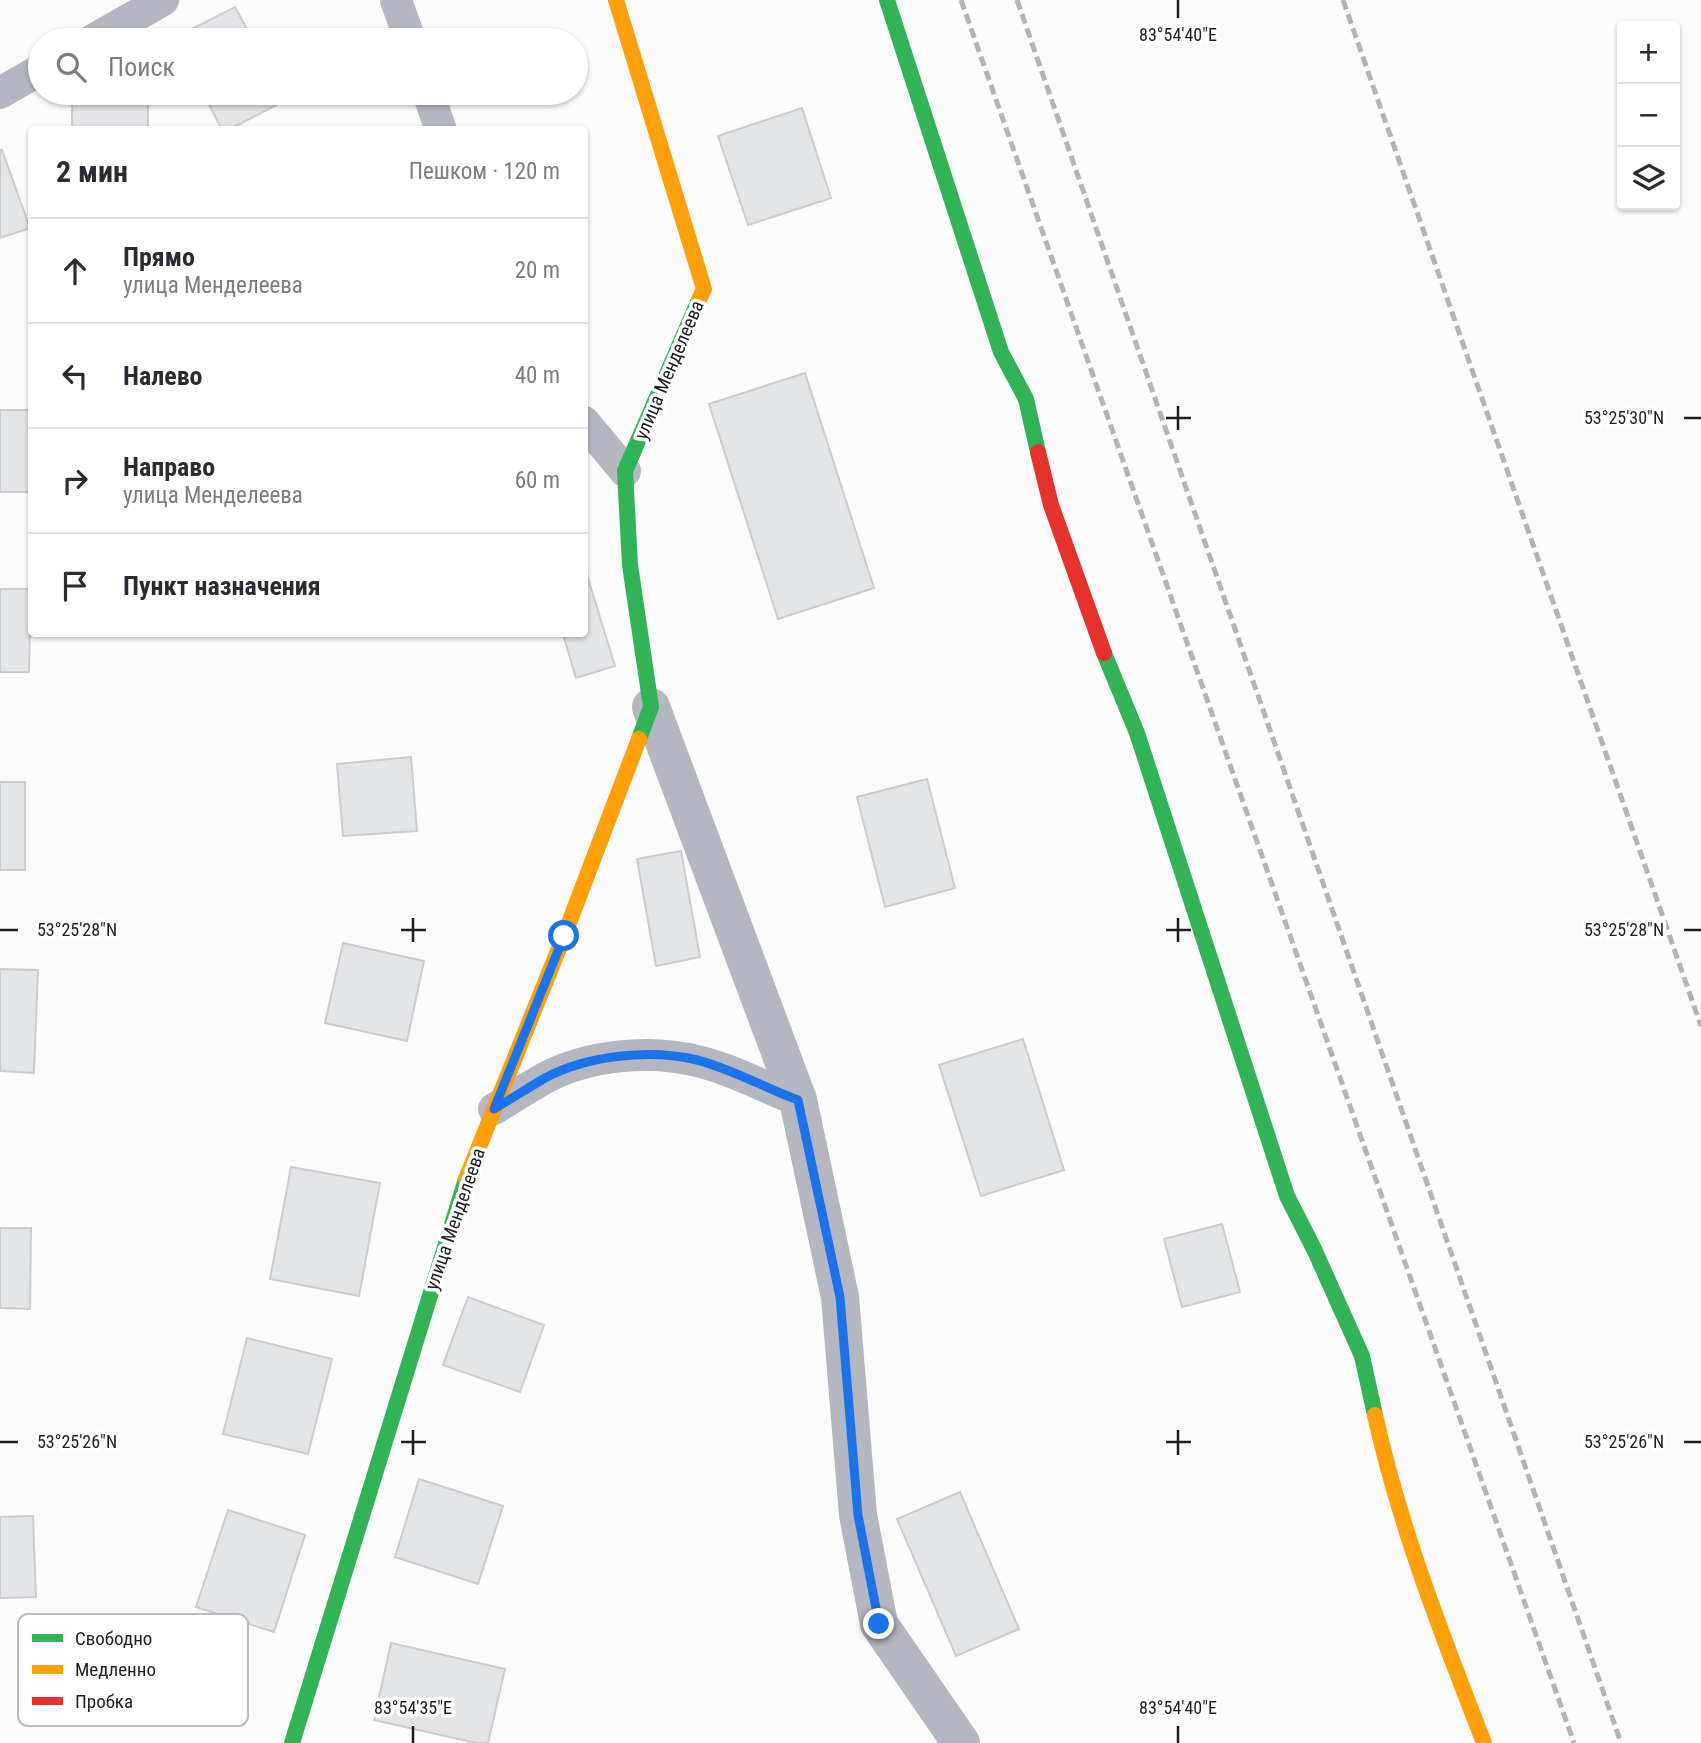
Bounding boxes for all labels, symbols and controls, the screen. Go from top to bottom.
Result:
map controls [1617,21,1680,210]
button: + [1617,21,1680,84]
text: 83°54'40"E [1139,24,1217,45]
search box [28,28,588,105]
icon: search [52,48,90,86]
text: Поиск [108,52,175,82]
button: − [1617,84,1680,147]
button: layers [1617,147,1680,210]
text: 2 мин [56,154,128,189]
text: Пешком · 120 m [409,158,560,185]
text: Прямо [123,242,195,272]
icon: ahead [56,252,94,290]
text: 20 m [515,257,560,284]
text: улица Менделеева [123,272,303,299]
street label: улица Менделеева [629,297,709,443]
icon: left [56,357,94,395]
text: Налево [123,361,203,391]
text: 40 m [515,362,560,389]
text: 53°25'30"N [1584,407,1664,428]
text: Направо [123,452,215,482]
icon: right [56,462,94,500]
text: 60 m [515,467,560,494]
text: улица Менделеева [123,482,303,509]
icon: arrive [56,567,94,605]
text: Пункт назначения [123,571,321,601]
text: 53°25'28"N [37,919,117,940]
text: 53°25'28"N [1584,919,1664,940]
route start [548,920,579,951]
street label: улица Менделеева [420,1145,490,1293]
text: 53°25'26"N [37,1431,117,1452]
text: 53°25'26"N [1584,1431,1664,1452]
route end [863,1608,894,1639]
legend [18,1614,248,1726]
text: Свободно [75,1627,152,1650]
text: Медленно [75,1658,156,1681]
text: Пробка [75,1690,133,1713]
text: 83°54'35"E [374,1697,452,1718]
text: 83°54'40"E [1139,1697,1217,1718]

